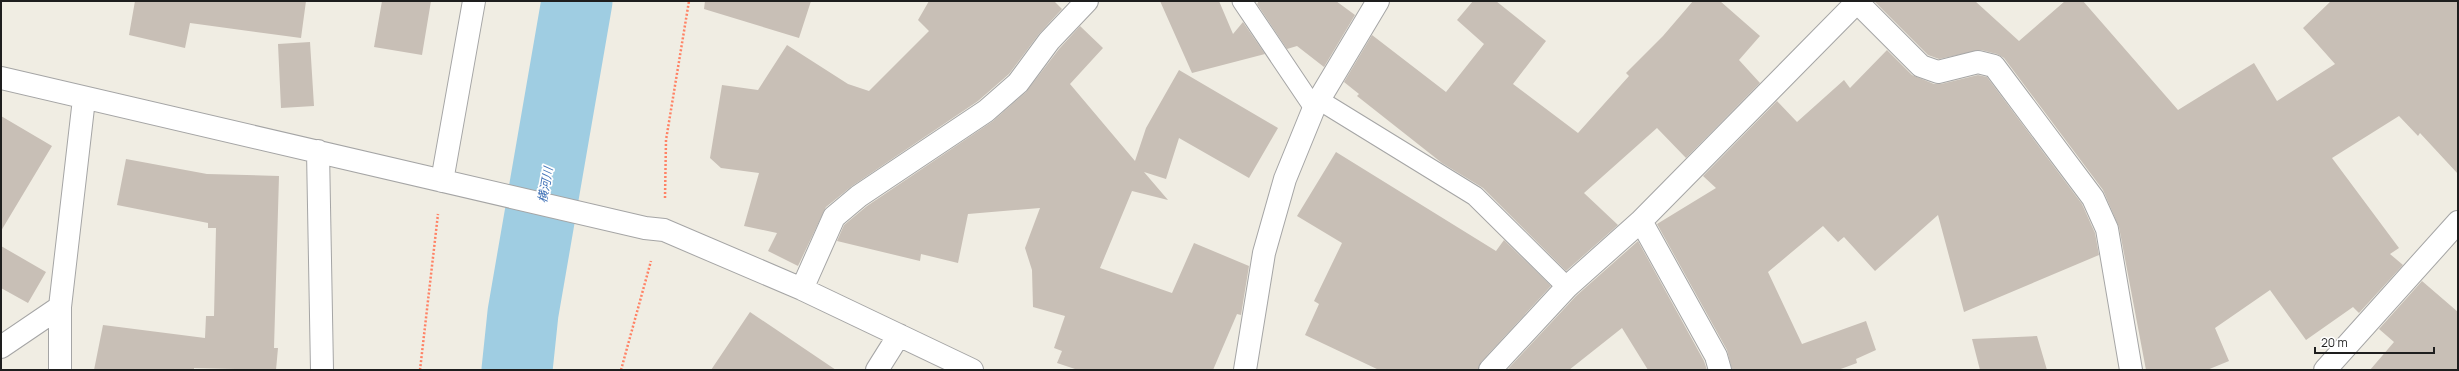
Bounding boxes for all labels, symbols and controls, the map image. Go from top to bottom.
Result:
water label: 横河川 [534,164,557,204]
scale bar [2315,329,2434,355]
text: 20 m [2321,334,2348,351]

